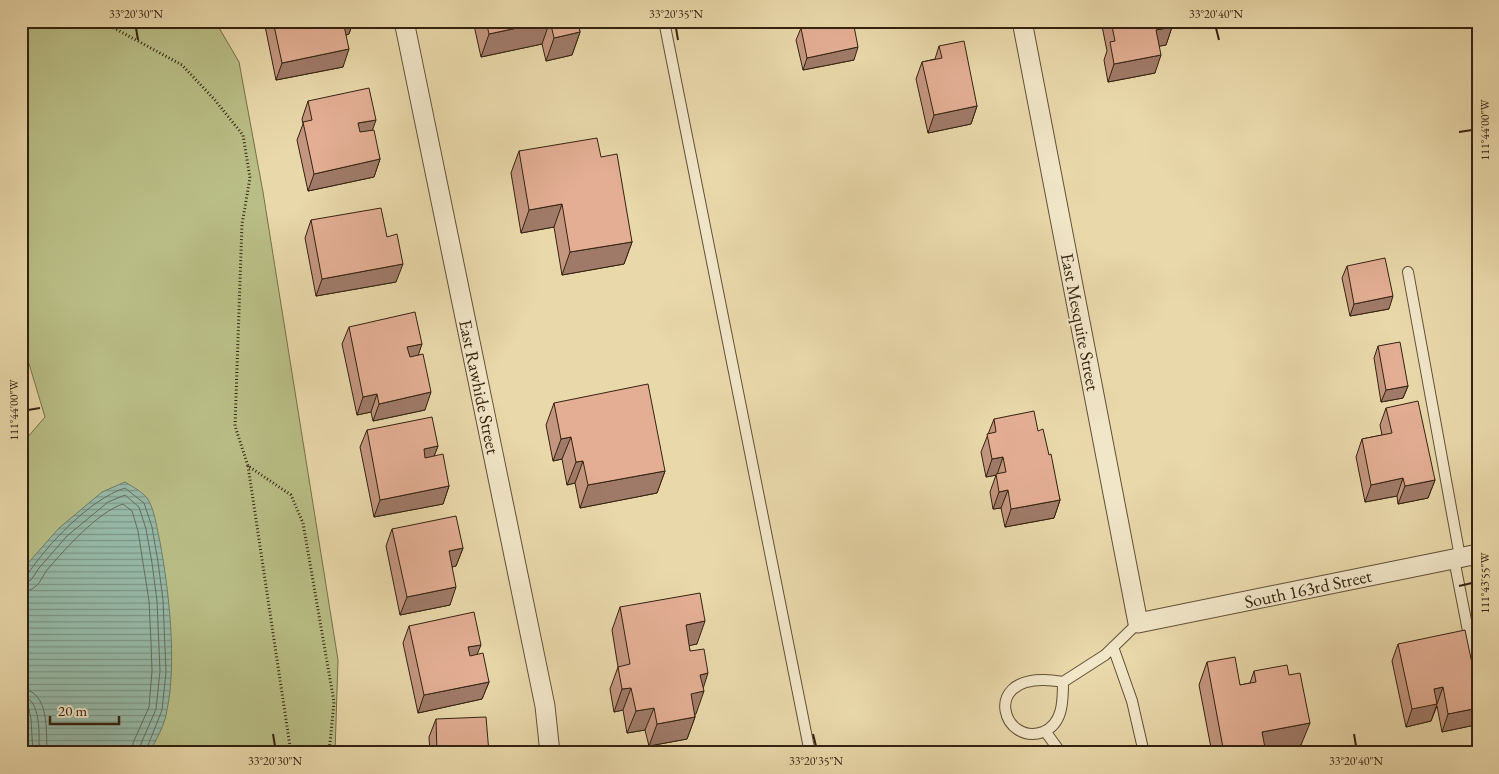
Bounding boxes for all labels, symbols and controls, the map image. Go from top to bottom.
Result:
text: 33°20'30"N [109,6,163,22]
text: 33°20'35"N [649,6,703,22]
text: 33°20'40"N [1189,6,1243,22]
text: 111°44'00"W [1477,98,1493,161]
street label: East Mesquite Street [1056,251,1105,393]
street label: East Rawhide Street [454,318,505,457]
text: 111°44'00"W [6,378,22,441]
text: 111°43'55"W [1477,551,1493,614]
street label: South 163rd Street [1242,564,1374,613]
scale bar [50,694,119,726]
text: 20 m [58,701,87,720]
text: 33°20'30"N [248,753,302,769]
text: 33°20'35"N [789,753,843,769]
text: 33°20'40"N [1329,753,1383,769]

